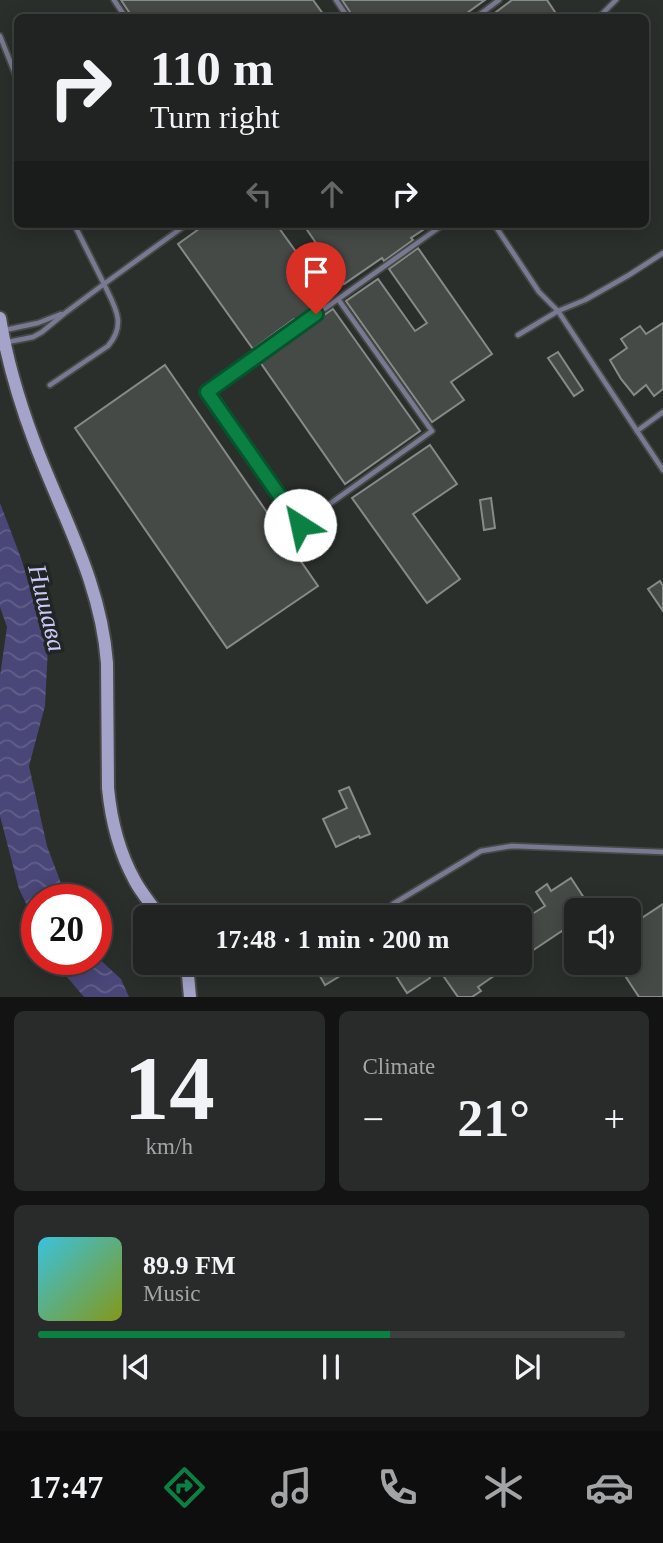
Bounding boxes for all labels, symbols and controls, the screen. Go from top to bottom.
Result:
text: 110 m [150,41,274,96]
icon: right [35,42,126,133]
text: Turn right [150,99,280,135]
icon: left [240,175,278,213]
icon: ahead [313,175,351,213]
icon: right [386,175,424,213]
pin [286,242,346,314]
icon: arrive [297,253,335,291]
position arrow [263,488,337,562]
water label: Нишава [22,561,72,654]
speed limit sign: 20 [21,884,112,975]
map controls [564,898,641,975]
button: sound [564,898,641,975]
text: 17:48 · 1 min · 200 m [216,925,450,954]
text: 14 [124,1038,215,1139]
text: Climate [363,1054,435,1079]
text: 21° [457,1090,530,1147]
text: − [363,1098,384,1140]
text: + [604,1098,625,1140]
text: km/h [146,1134,193,1159]
text: 89.9 FM [143,1251,235,1280]
text: Music [143,1281,201,1306]
icon: previous [117,1348,155,1386]
icon: pause [312,1348,350,1386]
icon: next [508,1348,546,1386]
icon: directions [160,1463,209,1512]
icon: music [267,1463,316,1512]
icon: phone [373,1463,422,1512]
icon: climate [479,1463,528,1512]
icon: car [585,1463,634,1512]
text: 17:47 [29,1469,103,1505]

